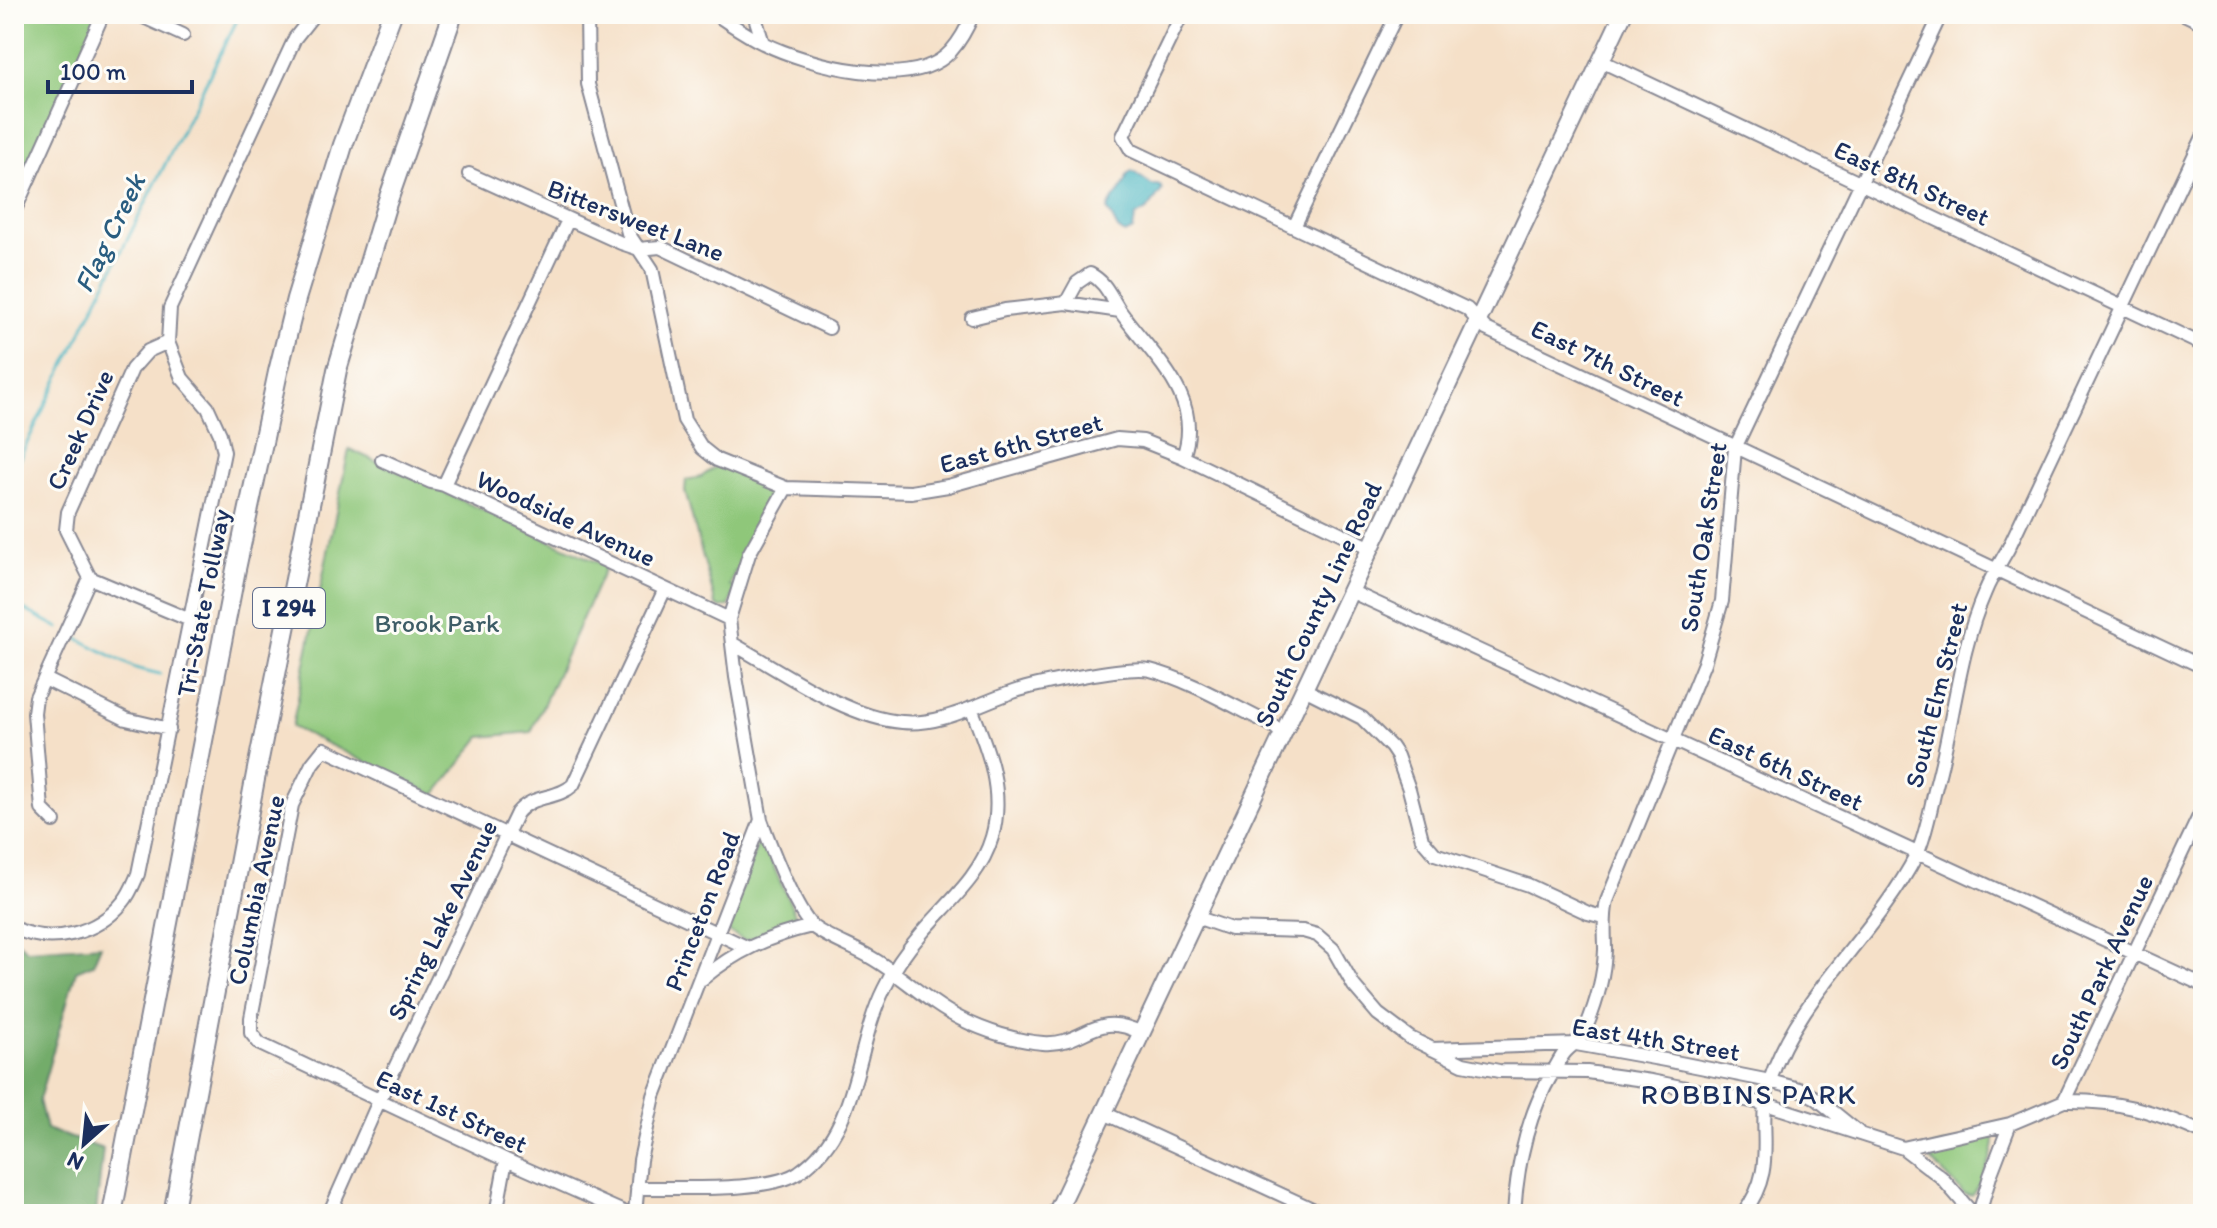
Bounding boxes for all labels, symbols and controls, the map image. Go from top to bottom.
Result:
scale bar [48,44,192,94]
text: 100 m [60,57,126,86]
street label: East 8th Street [1829,133,1995,233]
water label: Flag Creek [66,167,153,298]
street label: Bittersweet Lane [543,172,729,268]
street label: East 7th Street [1526,312,1690,414]
street label: Creek Drive [39,365,121,495]
street label: East 6th Street [936,406,1106,480]
street label: South Oak Street [1672,440,1734,634]
street label: Woodside Avenue [471,462,661,574]
street label: South County Line Road [1247,475,1389,732]
street label: Tri-State Tollway [169,506,237,700]
road number: I 294 [253,588,325,628]
street label: South Elm Street [1898,599,1975,791]
park label: Brook Park [375,607,500,639]
street label: East 6th Street [1703,718,1869,818]
street label: Columbia Avenue [220,792,292,988]
street label: Spring Lake Avenue [380,815,504,1025]
street label: Princeton Road [657,827,747,995]
street label: South Park Avenue [2042,869,2160,1075]
street label: East 4th Street [1570,1010,1742,1068]
street label: East 1st Street [371,1062,533,1160]
district label: ROBBINS PARK [1641,1077,1857,1111]
north arrow [44,1104,124,1184]
text: N [62,1146,88,1177]

